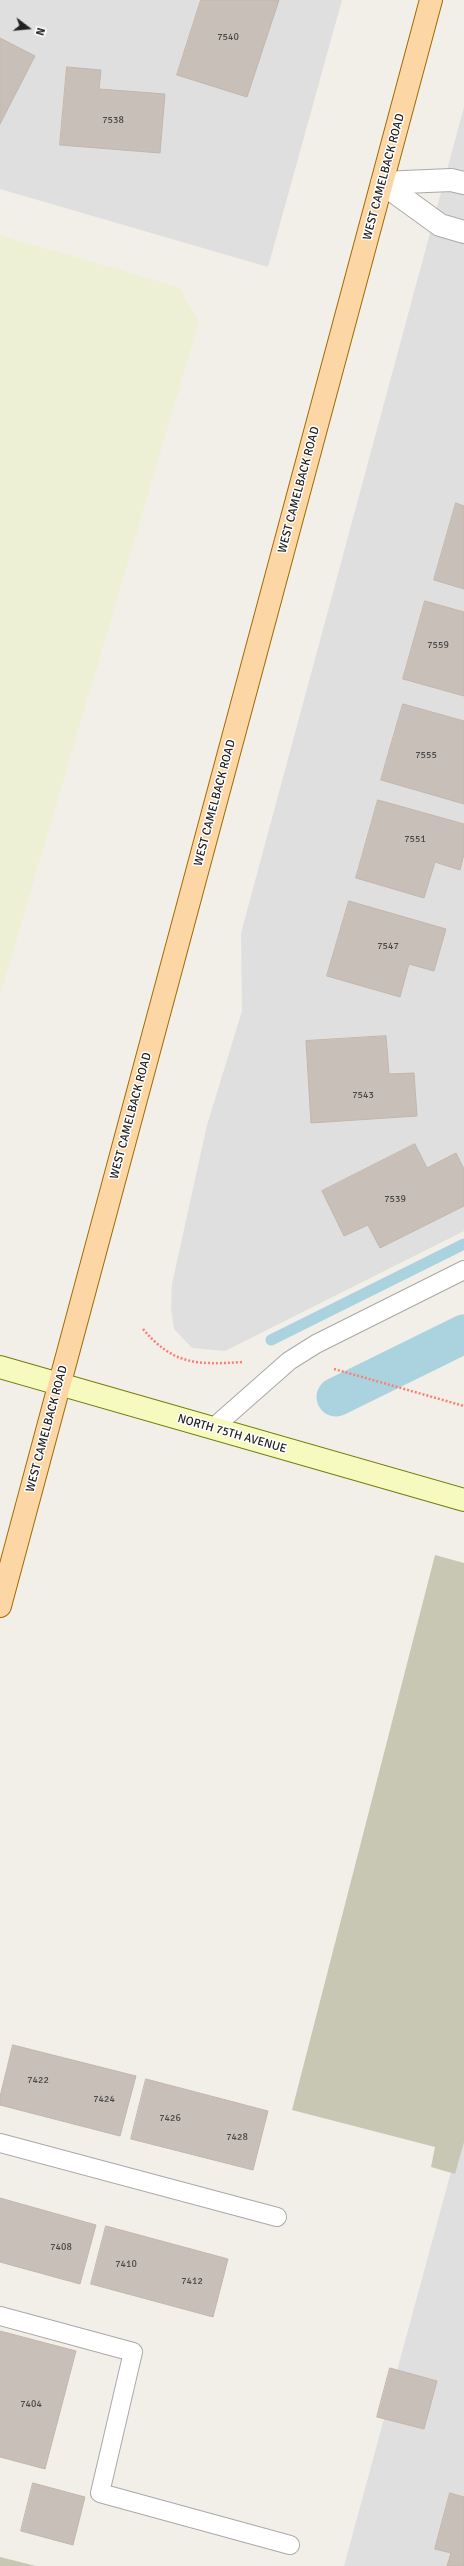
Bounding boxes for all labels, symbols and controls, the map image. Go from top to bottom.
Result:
north arrow [8,8,48,48]
text: N [33,26,47,37]
house number: 7540 [217,31,239,43]
street label: WEST CAMELBACK ROAD [360,112,408,242]
house number: 7538 [102,114,124,126]
street label: WEST CAMELBACK ROAD [275,425,323,555]
house number: 7559 [427,639,449,651]
street label: WEST CAMELBACK ROAD [191,738,239,868]
house number: 7555 [415,749,437,761]
house number: 7551 [404,833,426,845]
house number: 7547 [377,940,399,952]
street label: WEST CAMELBACK ROAD [107,1051,155,1181]
house number: 7543 [352,1089,374,1101]
house number: 7539 [384,1193,406,1205]
street label: WEST CAMELBACK ROAD [23,1364,71,1494]
street label: NORTH 75TH AVENUE [176,1412,288,1456]
house number: 7422 [27,2074,49,2086]
house number: 7424 [93,2093,115,2105]
house number: 7426 [159,2112,181,2124]
house number: 7428 [226,2131,248,2143]
house number: 7408 [50,2241,72,2253]
house number: 7410 [115,2258,137,2270]
house number: 7412 [181,2275,203,2287]
house number: 7404 [20,2398,42,2410]

